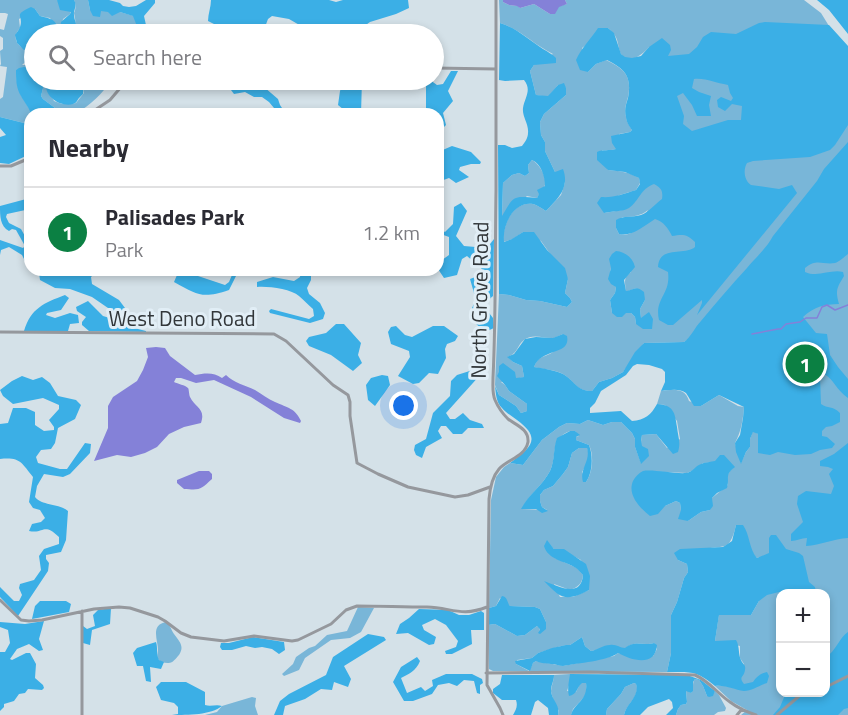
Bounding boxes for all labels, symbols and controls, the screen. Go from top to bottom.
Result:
search box [24,24,444,90]
text: Search here [93,40,202,74]
icon: search [45,41,78,74]
text: Nearby [48,128,129,167]
text: Palisades Park [105,200,244,234]
text: 1 [62,217,73,248]
text: 1.2 km [363,217,420,248]
street label: North Grove Road [462,221,496,379]
text: Park [105,234,143,265]
street label: West Deno Road [108,302,256,334]
pin: 1 [786,342,824,386]
your location [389,391,418,420]
map controls [776,589,830,697]
button: + [776,589,830,643]
button: − [776,643,830,697]

